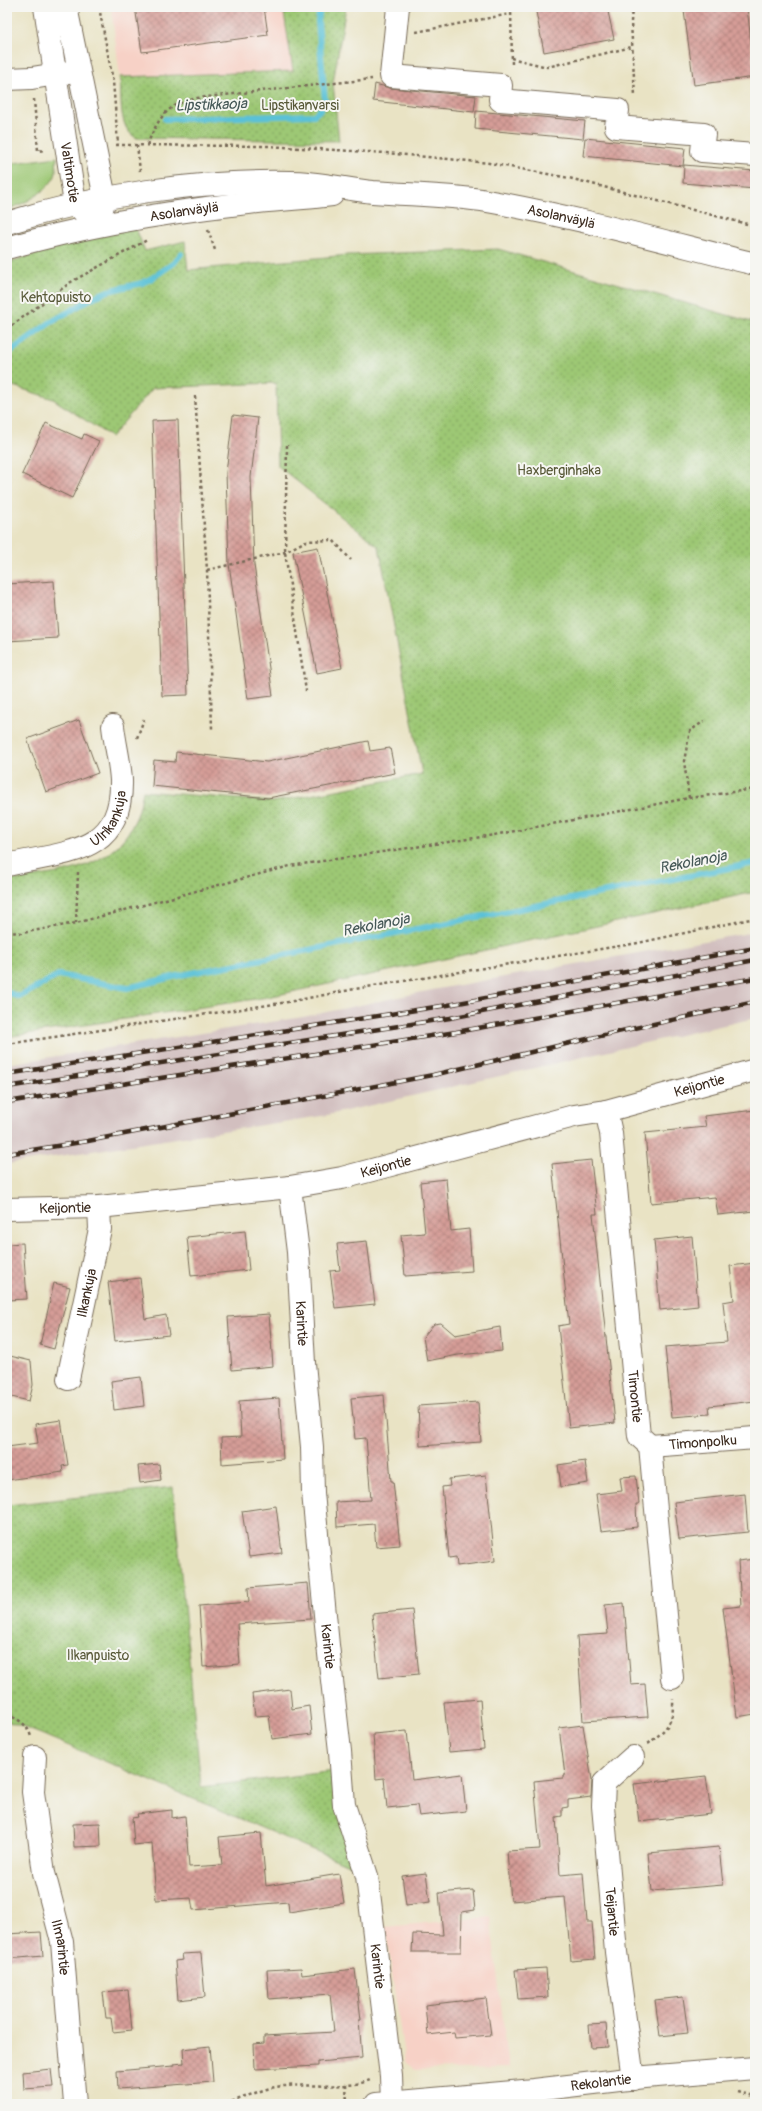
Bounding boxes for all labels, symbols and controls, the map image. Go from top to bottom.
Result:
water label: Lipstikkaoja [175,94,248,116]
park label: Lipstikanvarsi [261,97,339,114]
street label: Valtimotie [57,141,83,204]
street label: Asolanväylä [148,198,219,225]
street label: Asolanväylä [526,200,597,232]
park label: Kehtopuisto [21,289,92,306]
park label: Haxberginhaka [517,462,601,479]
street label: Ulrikankuja [87,790,129,850]
water label: Rekolanoja [658,846,729,878]
water label: Rekolanoja [341,909,412,941]
street label: Keijontie [672,1070,726,1100]
street label: Keijontie [358,1151,413,1181]
street label: Keijontie [39,1199,91,1217]
street label: Ilkankuja [73,1267,100,1319]
street label: Karintie [292,1300,312,1347]
street label: Timontie [624,1369,646,1423]
street label: Timonpolku [668,1431,737,1453]
street label: Karintie [317,1623,339,1670]
park label: Ilkanpuisto [67,1647,130,1664]
street label: Teijantie [602,1887,623,1937]
street label: Ilmarintie [48,1917,73,1976]
street label: Karintie [367,1943,389,1990]
street label: Rekolantie [570,2070,632,2094]

